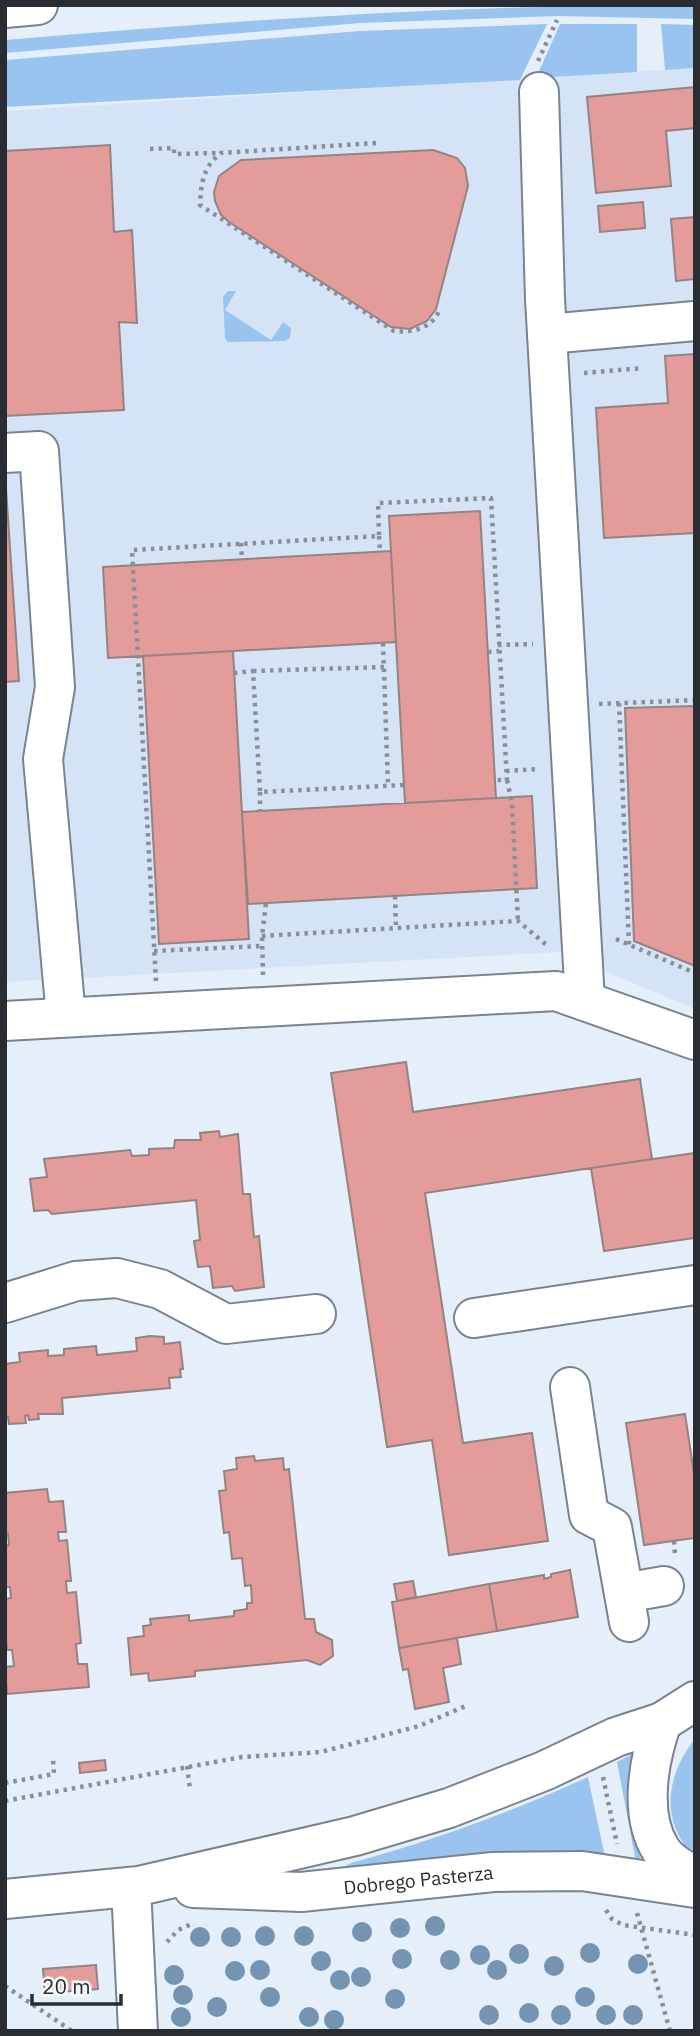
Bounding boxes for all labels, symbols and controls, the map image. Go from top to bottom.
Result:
street label: Dobrego Pasterza [342,1860,494,1900]
scale bar [32,1962,121,2006]
text: 20 m [42,1972,91,2000]

